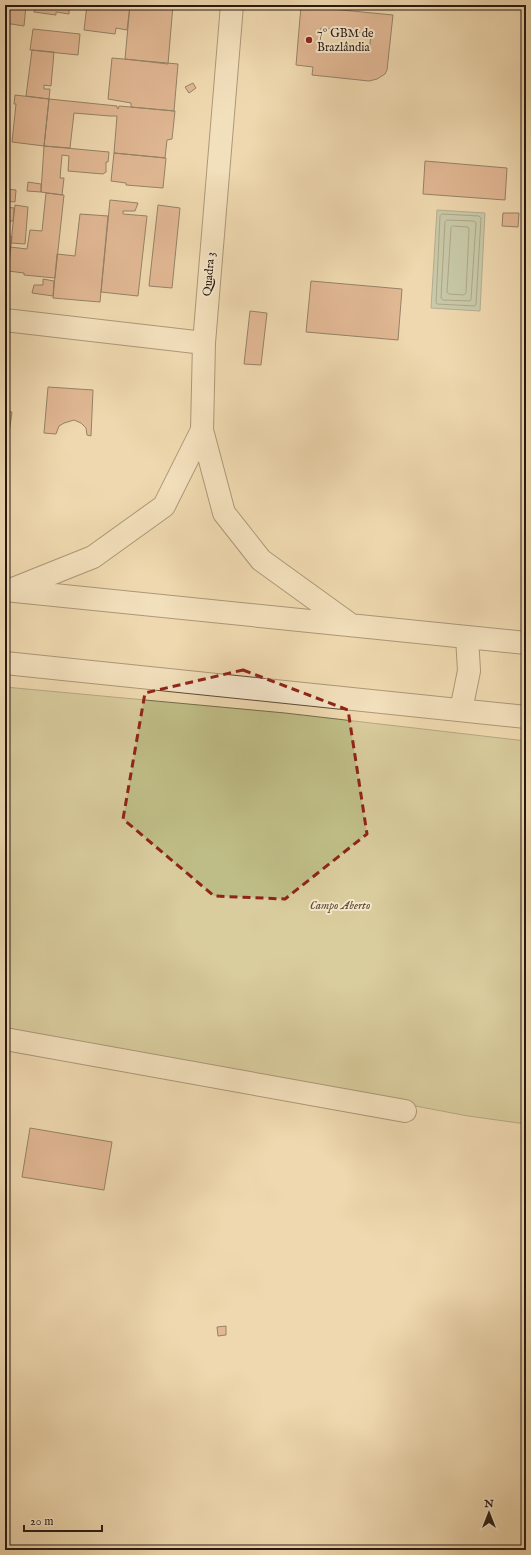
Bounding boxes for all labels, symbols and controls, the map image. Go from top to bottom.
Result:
place label: 7º GBM de Brazlândia [317,26,374,55]
marker: 7º GBM de Brazlândia [304,35,314,45]
street label: Quadra 3 [200,251,218,297]
park label: Campo Aberto [310,898,370,913]
north arrow [469,1493,509,1533]
text: N [483,1497,494,1511]
scale bar [24,1507,102,1533]
text: 20 m [30,1514,53,1529]

